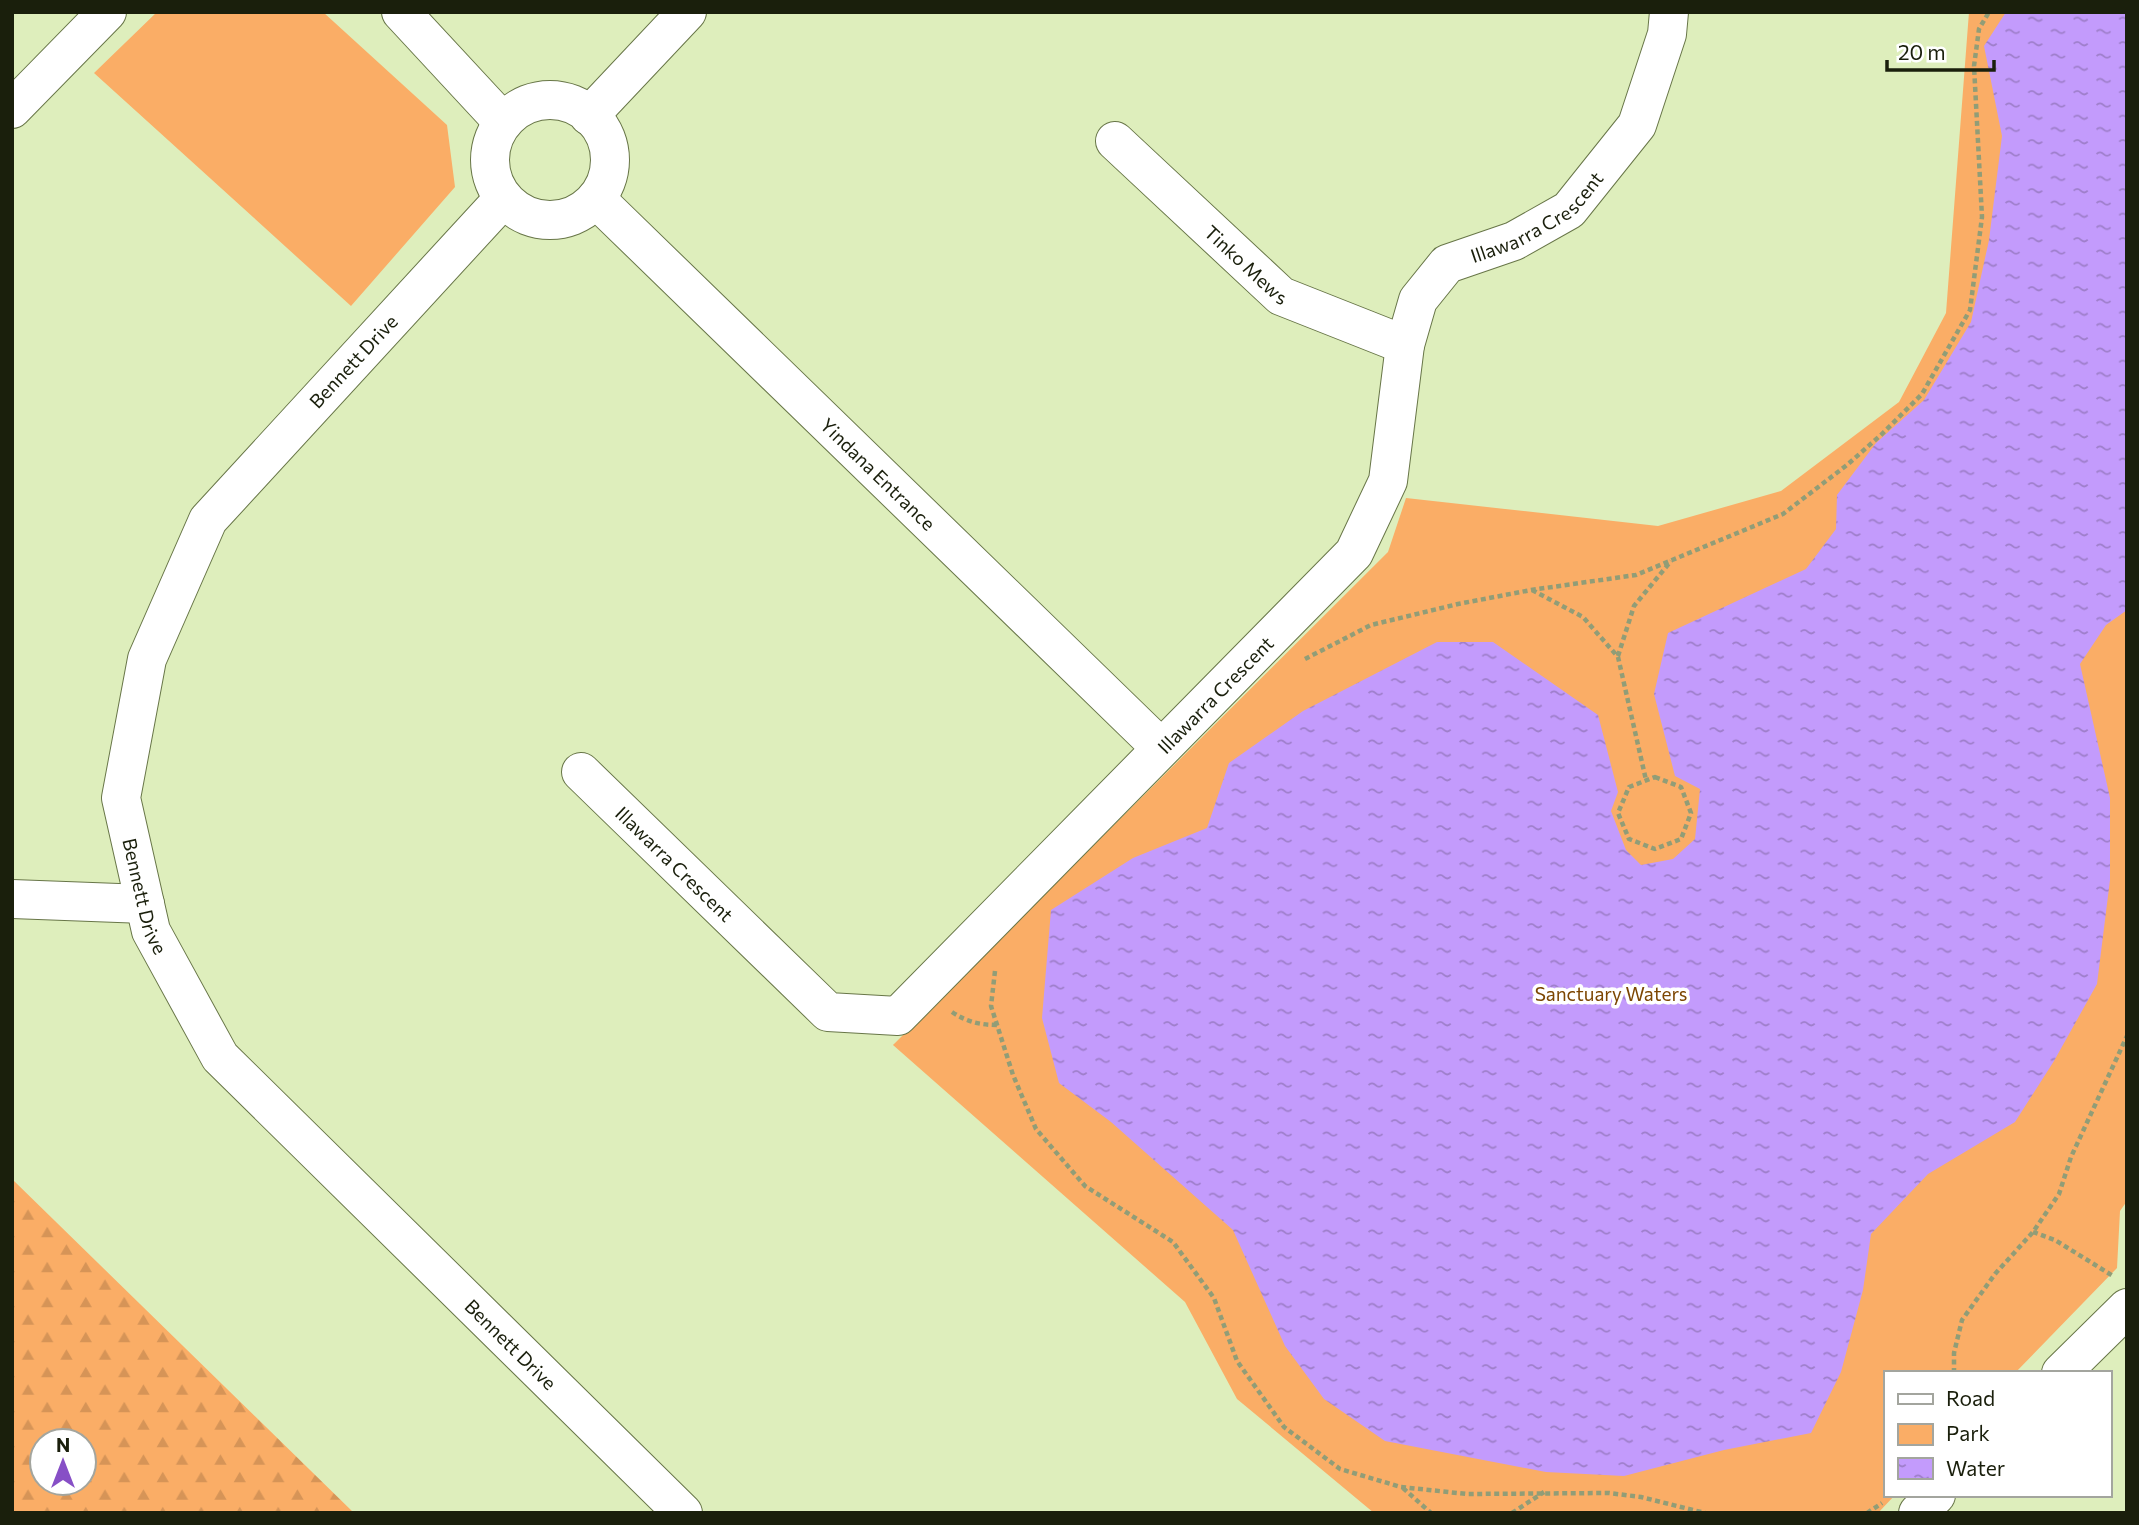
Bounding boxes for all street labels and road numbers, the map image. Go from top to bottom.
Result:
street label: Illawarra Crescent [1467,166,1607,267]
street label: Tinko Mews [1200,220,1290,309]
street label: Bennett Drive [304,310,402,412]
street label: Yindana Entrance [816,413,941,535]
street label: Illawarra Crescent [1152,631,1278,758]
street label: Illawarra Crescent [611,801,739,926]
street label: Bennett Drive [119,836,173,958]
street label: Bennett Drive [461,1294,562,1394]

